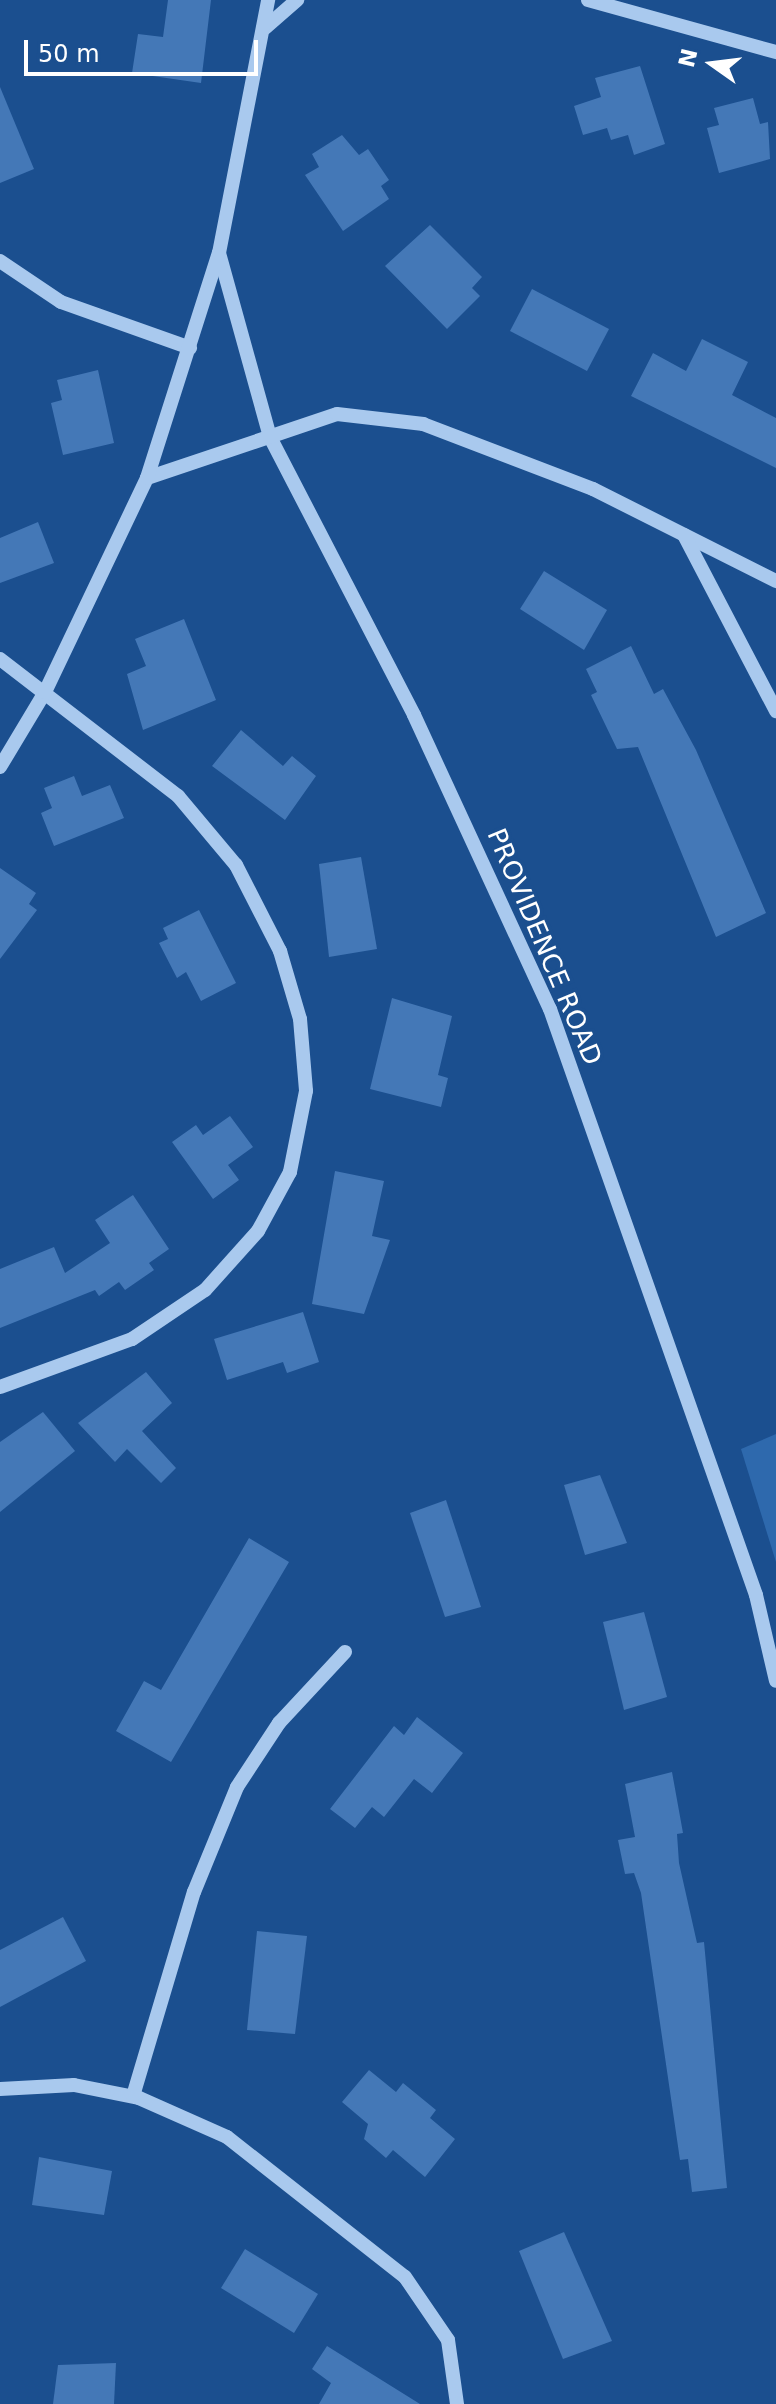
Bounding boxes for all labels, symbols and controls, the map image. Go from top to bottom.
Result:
scale bar [28,24,262,74]
north arrow [672,24,752,104]
text: 50 m [38,40,100,68]
text: N [674,46,703,70]
street label: PROVIDENCE ROAD [480,824,608,1070]

